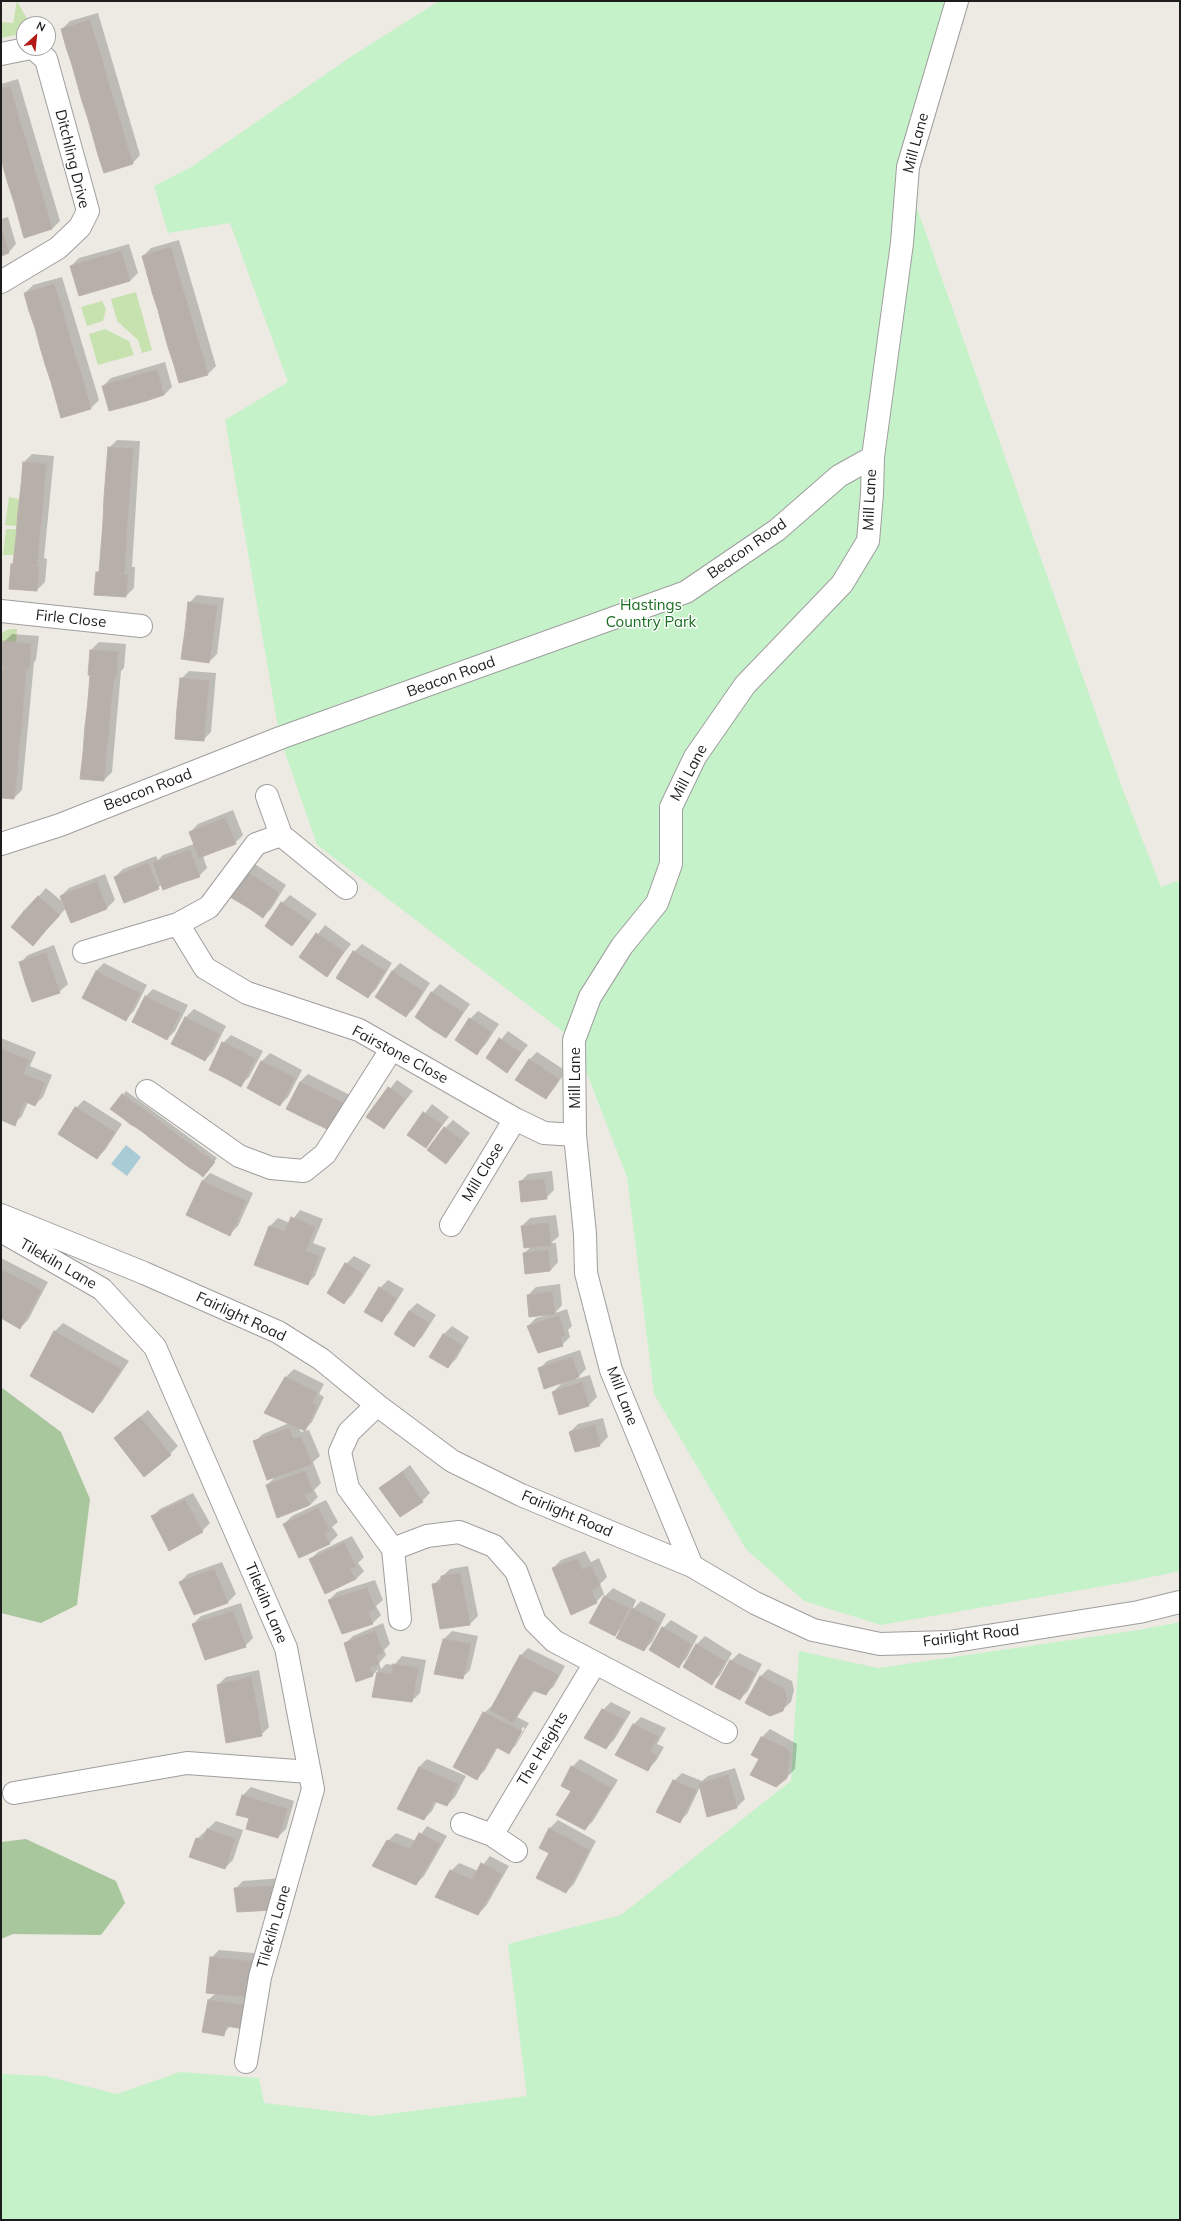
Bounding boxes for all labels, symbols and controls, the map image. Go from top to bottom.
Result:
north arrow [16,16,56,56]
text: N [34,18,48,34]
street label: Ditchling Drive [51,108,93,210]
street label: Mill Lane [899,111,933,175]
street label: Mill Lane [859,469,881,531]
street label: Beacon Road [704,515,790,583]
park label: Hastings Country Park [606,596,696,631]
street label: Firle Close [35,606,107,632]
street label: Beacon Road [404,653,498,701]
street label: Mill Lane [667,742,711,804]
street label: Beacon Road [102,765,194,815]
street label: Fairstone Close [349,1022,451,1088]
street label: Mill Lane [566,1047,584,1109]
street label: Mill Close [458,1139,508,1205]
street label: Tilekiln Lane [16,1235,100,1293]
street label: Fairlight Road [193,1288,289,1346]
street label: Mill Lane [603,1364,641,1428]
street label: Fairlight Road [519,1487,615,1541]
street label: Tilekiln Lane [241,1560,291,1646]
street label: Fairlight Road [922,1621,1020,1651]
street label: The Heights [514,1709,572,1789]
street label: Tilekiln Lane [253,1883,295,1971]

